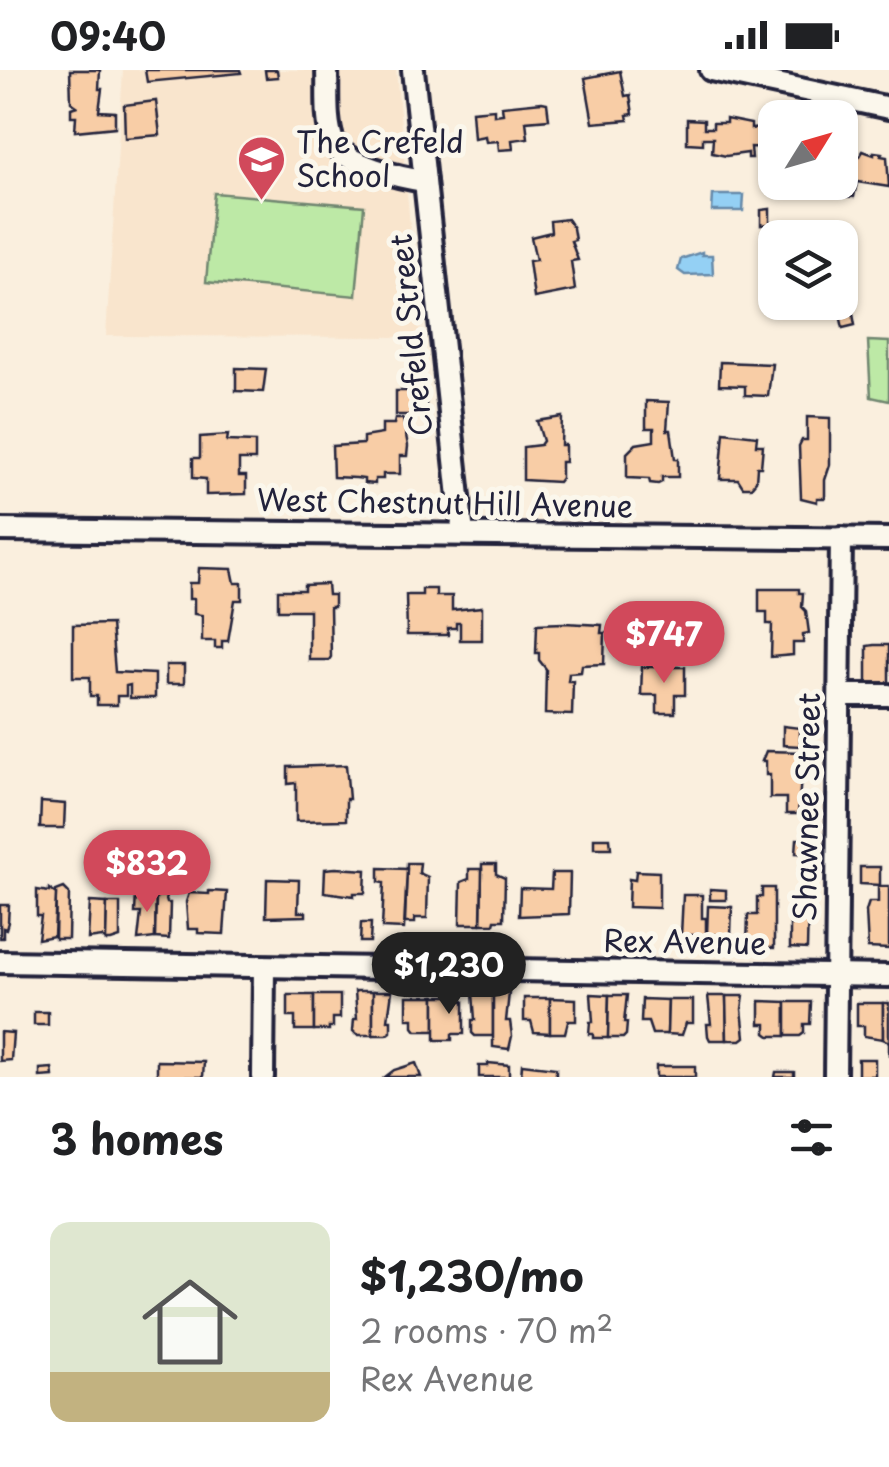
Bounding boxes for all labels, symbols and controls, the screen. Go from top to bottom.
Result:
text: 09:40 [50,7,166,64]
north arrow [758,100,858,200]
map controls [758,100,858,320]
place label: The Crefeld School [296,118,464,197]
school or university icon: The Crefeld School [235,134,287,202]
button: layers [758,220,858,320]
street label: Crefeld Street [377,232,443,439]
street label: West Chestnut Hill Avenue [257,476,634,527]
pin: $747 [605,601,723,686]
text: $747 [626,609,702,657]
street label: Shawnee Street [781,692,830,922]
pin: $832 [88,830,206,915]
text: $832 [106,838,188,886]
street label: Rex Avenue [603,917,767,964]
pin: $1,230 [368,932,530,1017]
text: $1,230 [394,940,504,988]
text: 3 homes [50,1106,223,1169]
icon: filters [784,1110,839,1165]
text: $1,230/mo [360,1243,584,1306]
icon: home [130,1262,250,1382]
text: 2 rooms · 70 m² [360,1306,613,1354]
text: Rex Avenue [360,1354,534,1402]

